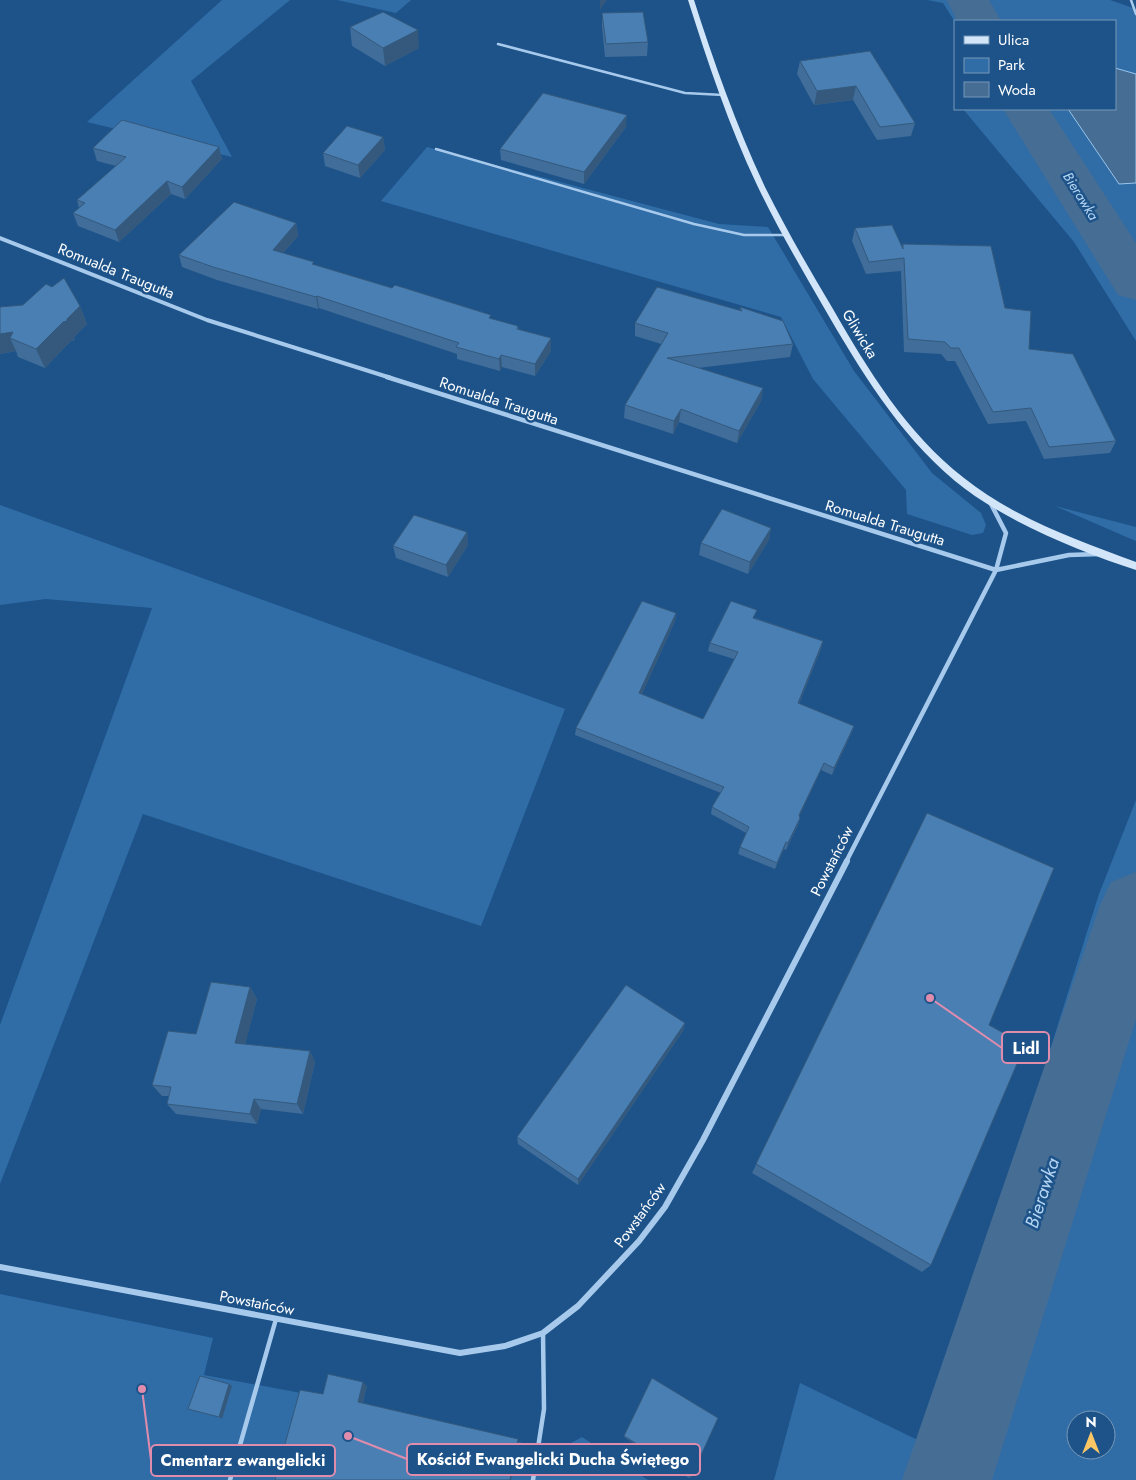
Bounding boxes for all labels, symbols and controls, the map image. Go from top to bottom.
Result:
legend [954,20,1116,110]
text: Ulica [998,29,1029,51]
text: Park [998,54,1025,76]
text: Woda [998,79,1036,101]
water label: Bierawka [1058,168,1104,224]
street label: Romualda Traugutta [54,238,178,304]
street label: Gliwicka [837,305,883,363]
street label: Romualda Traugutta [437,371,561,431]
street label: Romualda Traugutta [823,494,947,552]
street label: Powstańców [805,821,859,900]
callout: Lidl [1002,1032,1049,1063]
text: Lidl [1012,1037,1040,1060]
water label: Bierawka [1018,1154,1066,1232]
street label: Powstańców [609,1177,672,1252]
street label: Powstańców [218,1285,297,1321]
north arrow [1066,1410,1116,1460]
text: N [1085,1412,1097,1432]
callout: Kościół Ewangelicki Ducha Świętego [407,1444,700,1475]
callout: Cmentarz ewangelicki [151,1445,335,1476]
text: Kościół Ewangelicki Ducha Świętego [417,1448,689,1471]
text: Cmentarz ewangelicki [161,1449,325,1472]

